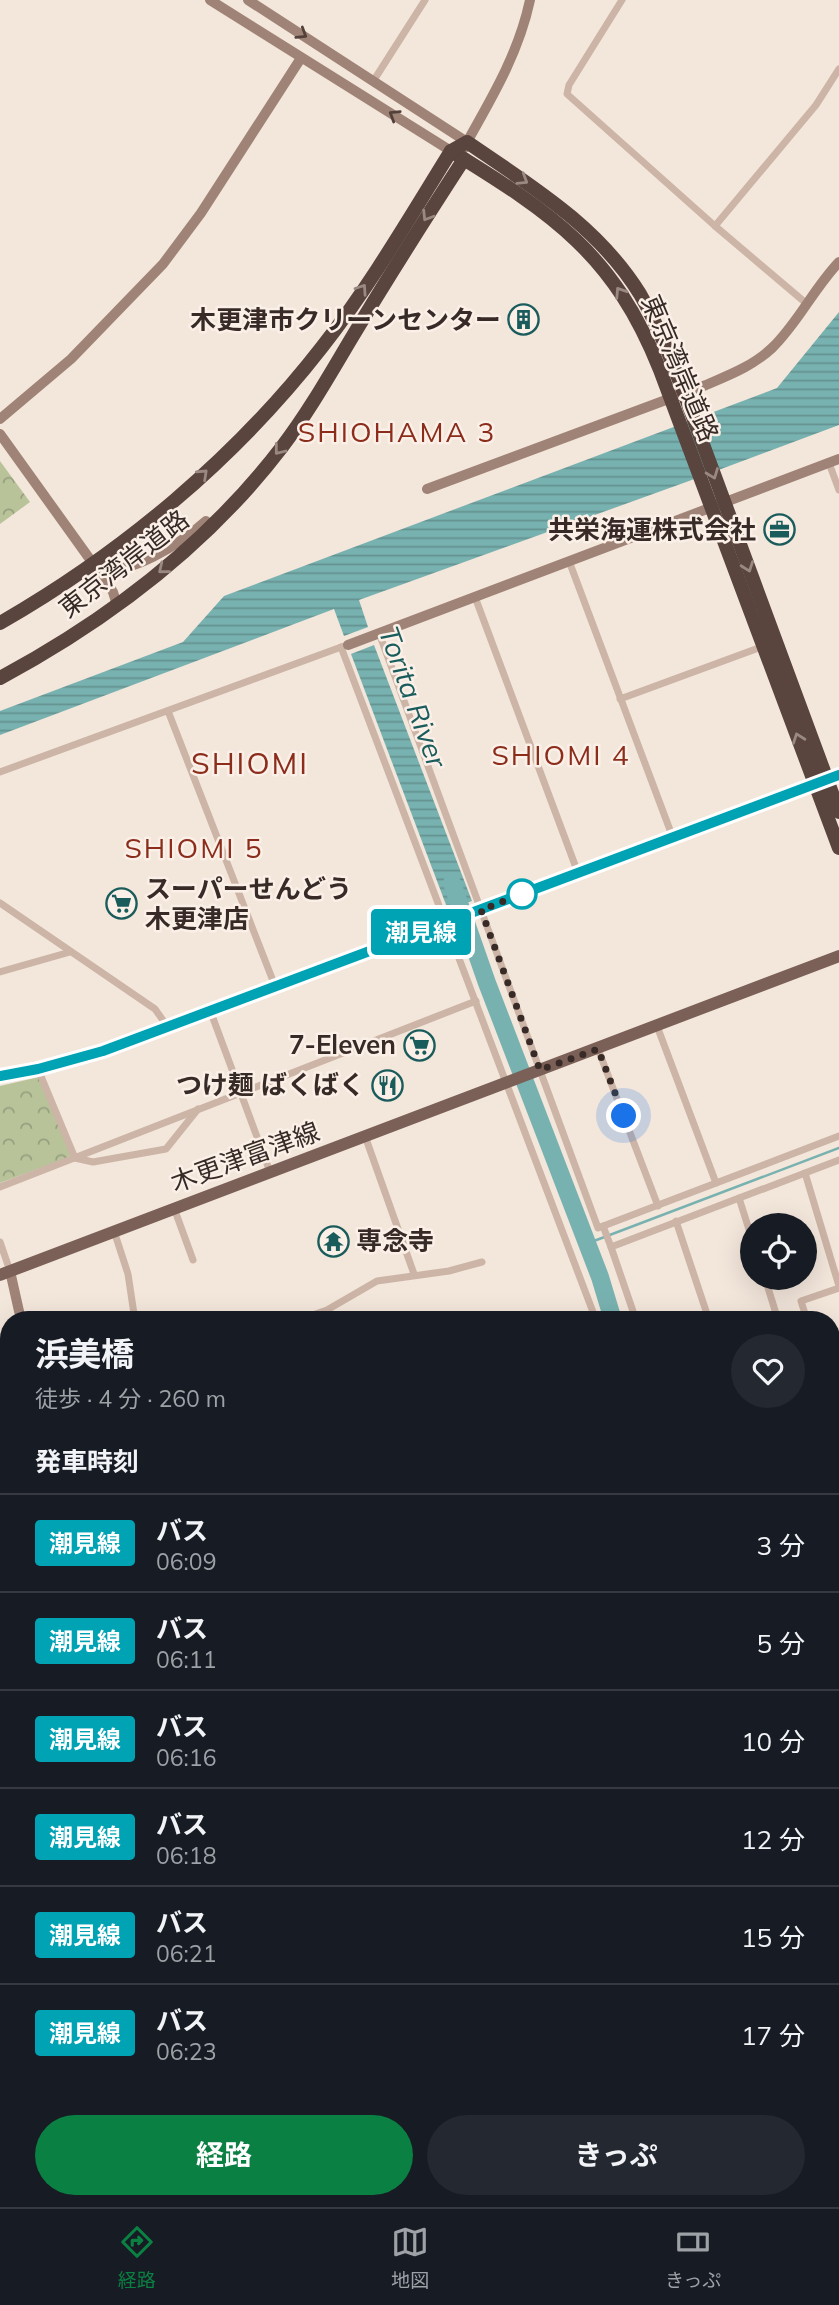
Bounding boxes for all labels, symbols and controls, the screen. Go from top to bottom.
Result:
one-way arrow [294,25,307,38]
one-way arrow [388,110,401,123]
one-way arrow [516,172,529,185]
one-way arrow [422,209,435,222]
one-way arrow [354,284,366,297]
one-way arrow [616,286,629,299]
street label: 東京湾岸道路 [635,290,726,446]
place label: 木更津市クリーンセンター [190,303,501,336]
building icon: 木更津市クリーンセンター [507,303,541,337]
district label: SHIOHAMA 3 [298,414,496,449]
one-way arrow [275,442,288,455]
one-way arrow [705,467,719,479]
one-way arrow [195,470,208,482]
street label: 東京湾岸道路 [52,503,195,625]
place label: 共栄海運株式会社 [548,513,756,546]
office icon: 共栄海運株式会社 [762,513,796,547]
one-way arrow [740,560,754,572]
one-way arrow [159,561,172,573]
water label: Torita River [372,621,456,774]
one-way arrow [792,733,806,745]
district label: SHIOMI 4 [491,737,631,772]
district label: SHIOMI [191,744,309,782]
district label: SHIOMI 5 [124,830,264,865]
place label: スーパーせんどう 木更津店 [145,872,352,935]
unlabelled marker [507,879,537,909]
supermarket icon: スーパーせんどう 木更津店 [105,887,139,921]
line badge: 潮見線 [381,909,461,955]
text: 潮見線 [385,917,457,947]
place label: 7-Eleven [289,1028,396,1061]
supermarket icon: 7-Eleven [402,1028,436,1062]
place label: つけ麺 ばくばく [176,1068,365,1101]
restaurant icon: つけ麺 ばくばく [371,1068,405,1102]
your location [606,1098,641,1133]
street label: 木更津富津線 [166,1114,324,1199]
map controls [740,1213,817,1290]
button: locate [740,1213,817,1290]
temple icon: 専念寺 [316,1224,350,1258]
place label: 専念寺 [356,1224,434,1257]
text: 浜美橋 [35,1333,134,1374]
button: heart [731,1334,805,1408]
text: 徒歩 · 4 分 · 260 m [35,1384,226,1413]
text: 発車時刻 [35,1445,139,1478]
text: バス [156,1514,208,1547]
text: 潮見線 [49,1528,121,1558]
text: 3 分 [757,1529,805,1562]
text: 06:09 [156,1547,216,1576]
text: バス [156,1612,208,1645]
text: 潮見線 [49,1626,121,1656]
text: 5 分 [757,1627,805,1660]
text: 06:11 [156,1645,216,1674]
text: バス [156,1710,208,1743]
text: 潮見線 [49,1724,121,1754]
text: 10 分 [741,1725,805,1758]
text: 06:16 [156,1743,216,1772]
text: バス [156,1808,208,1841]
text: 潮見線 [49,1822,121,1852]
text: 12 分 [741,1823,805,1856]
text: 06:18 [156,1841,216,1870]
text: バス [156,1906,208,1939]
text: 潮見線 [49,1920,121,1950]
text: 15 分 [741,1921,805,1954]
text: 06:21 [156,1939,216,1968]
text: バス [156,2004,208,2037]
text: 潮見線 [49,2018,121,2048]
text: 17 分 [741,2019,805,2052]
text: 06:23 [156,2037,216,2066]
button: 経路 [35,2115,413,2195]
button: きっぷ [427,2115,805,2195]
tab: 経路 [118,2223,156,2292]
tab: 地図 [391,2223,429,2292]
tab: きっぷ [665,2223,721,2292]

